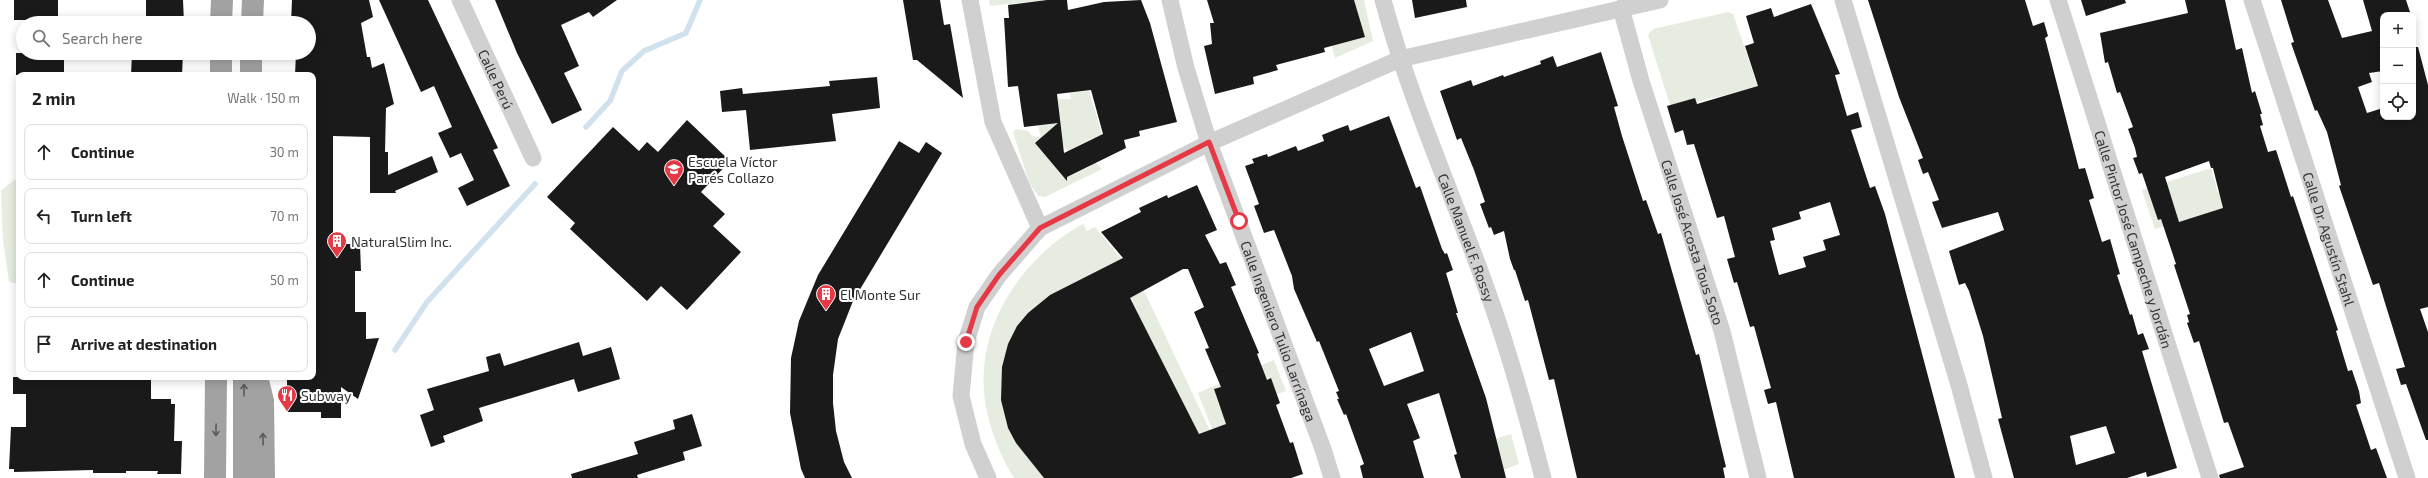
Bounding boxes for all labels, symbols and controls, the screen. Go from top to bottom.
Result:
map controls [2380,12,2416,120]
button: + [2380,12,2416,48]
search box [16,16,316,60]
icon: search [30,27,52,49]
text: Search here [62,29,143,47]
street label: Calle Perú [475,46,518,112]
button: − [2380,48,2416,84]
button: locate [2380,84,2416,120]
text: 2 min [32,88,75,108]
text: Walk · 150 m [227,90,300,106]
street label: Calle Pintor José Campeche y Jordán [2091,128,2177,350]
icon: ahead [33,141,55,163]
text: Continue [71,143,134,161]
text: 30 m [270,144,299,160]
place label: Escuela Víctor Parés Collazo [688,153,778,186]
street label: Calle José Acosta Tous Soto [1658,157,1728,327]
school or university icon: Escuela Víctor Parés Collazo [663,158,685,186]
street label: Calle Dr. Agustín Stahl [2300,170,2359,309]
street label: Calle Manuel F. Rossy [1435,171,1499,305]
icon: left [33,205,55,227]
text: Turn left [71,207,132,225]
text: 70 m [270,208,299,224]
route start [1230,212,1248,230]
building icon: NaturalSlim Inc. [326,230,348,258]
place label: NaturalSlim Inc. [351,233,452,250]
street label: Calle Ingeniero Tulio Larrínaga [1238,238,1320,424]
icon: ahead [33,269,55,291]
text: Continue [71,271,134,289]
text: 50 m [270,272,299,288]
building icon: El Monte Sur [815,283,837,311]
place label: El Monte Sur [840,286,921,303]
icon: arrive [33,333,55,355]
route end [957,333,975,351]
text: Arrive at destination [71,335,217,353]
one-way arrow [240,384,248,397]
restaurant icon: Subway [276,384,298,412]
place label: Subway [301,387,352,404]
one-way arrow [212,423,220,436]
one-way arrow [260,433,267,446]

